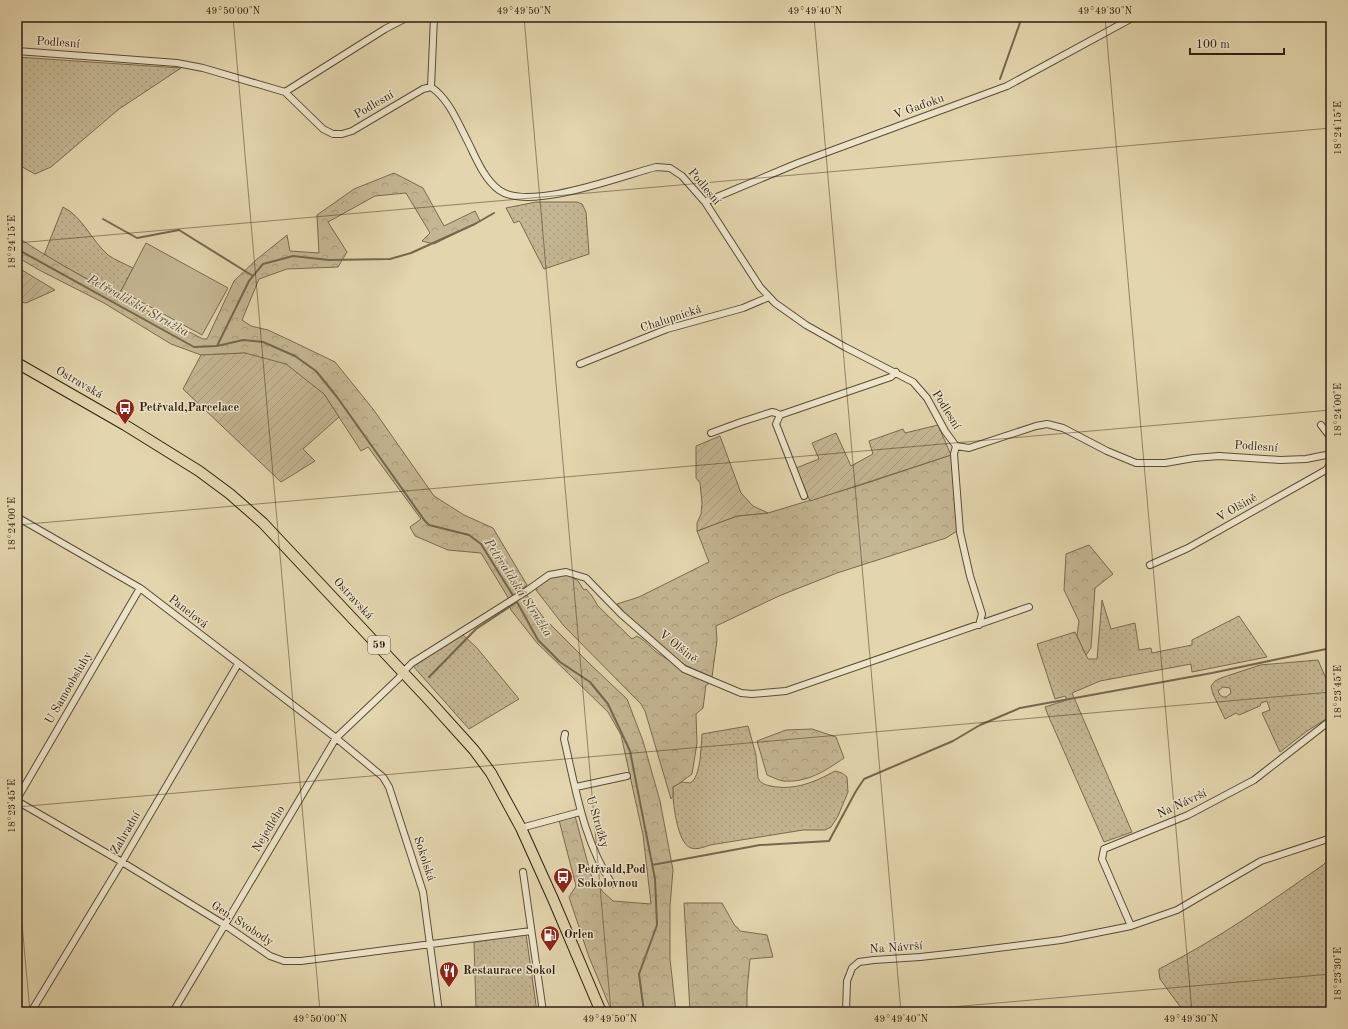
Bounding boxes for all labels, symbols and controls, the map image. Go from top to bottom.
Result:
text: 49°50'00"N [206,6,261,16]
text: 49°49'50"N [497,6,552,16]
text: 49°49'40"N [788,6,843,16]
text: 49°49'30"N [1078,6,1133,16]
scale bar [1190,30,1284,56]
street label: Podlesní [36,35,81,51]
text: 100 m [1196,39,1230,51]
street label: Podlesní [352,89,396,121]
street label: V Gaďoku [892,92,946,122]
text: 18°24'15"E [1333,101,1343,155]
street label: Podlesní [685,166,723,208]
text: 18°24'15"E [7,215,17,269]
water label: Petřvaldská Stružka [84,272,191,339]
street label: Chalupnická [639,303,703,335]
street label: Ostravská [53,365,105,401]
text: 18°24'00"E [1333,383,1343,437]
street label: Podlesní [929,388,963,432]
bus stop icon: Petřvald,Parcelace [114,397,136,425]
place label: Petřvald,Parcelace [139,402,239,414]
street label: Podlesní [1234,439,1279,455]
street label: V Olšině [1215,491,1260,524]
text: 18°24'00"E [7,497,17,551]
water label: Petřvaldská Stružka [481,536,555,639]
street label: Ostravská [331,576,375,622]
street label: Panelová [166,593,210,631]
street label: V Olšině [657,629,700,666]
road number: 59 [368,636,390,654]
street label: U Samoobsluhy [43,649,95,726]
text: 18°23'45"E [1333,665,1343,719]
text: 18°23'45"E [7,779,17,833]
street label: Na Návrší [1155,787,1209,821]
street label: U Stružky [583,795,611,850]
street label: Nejedlého [251,804,287,854]
street label: Zahradní [109,809,143,856]
street label: Sokolská [411,835,437,883]
place label: Petřvald,Pod Sokolovnou [577,864,646,890]
bus stop icon: Petřvald,Pod Sokolovnou [552,866,574,894]
street label: Gen. Svobody [209,900,276,949]
fuel station icon: Orlen [539,924,561,952]
place label: Orlen [564,929,594,941]
street label: Na Návrší [869,940,924,956]
text: 18°23'30"E [1333,947,1343,1001]
restaurant icon: Restaurace Sokol [438,960,460,988]
place label: Restaurace Sokol [463,965,556,977]
text: 49°50'00"N [293,1014,348,1024]
text: 49°49'50"N [583,1014,638,1024]
text: 49°49'40"N [874,1014,929,1024]
text: 49°49'30"N [1164,1014,1219,1024]

